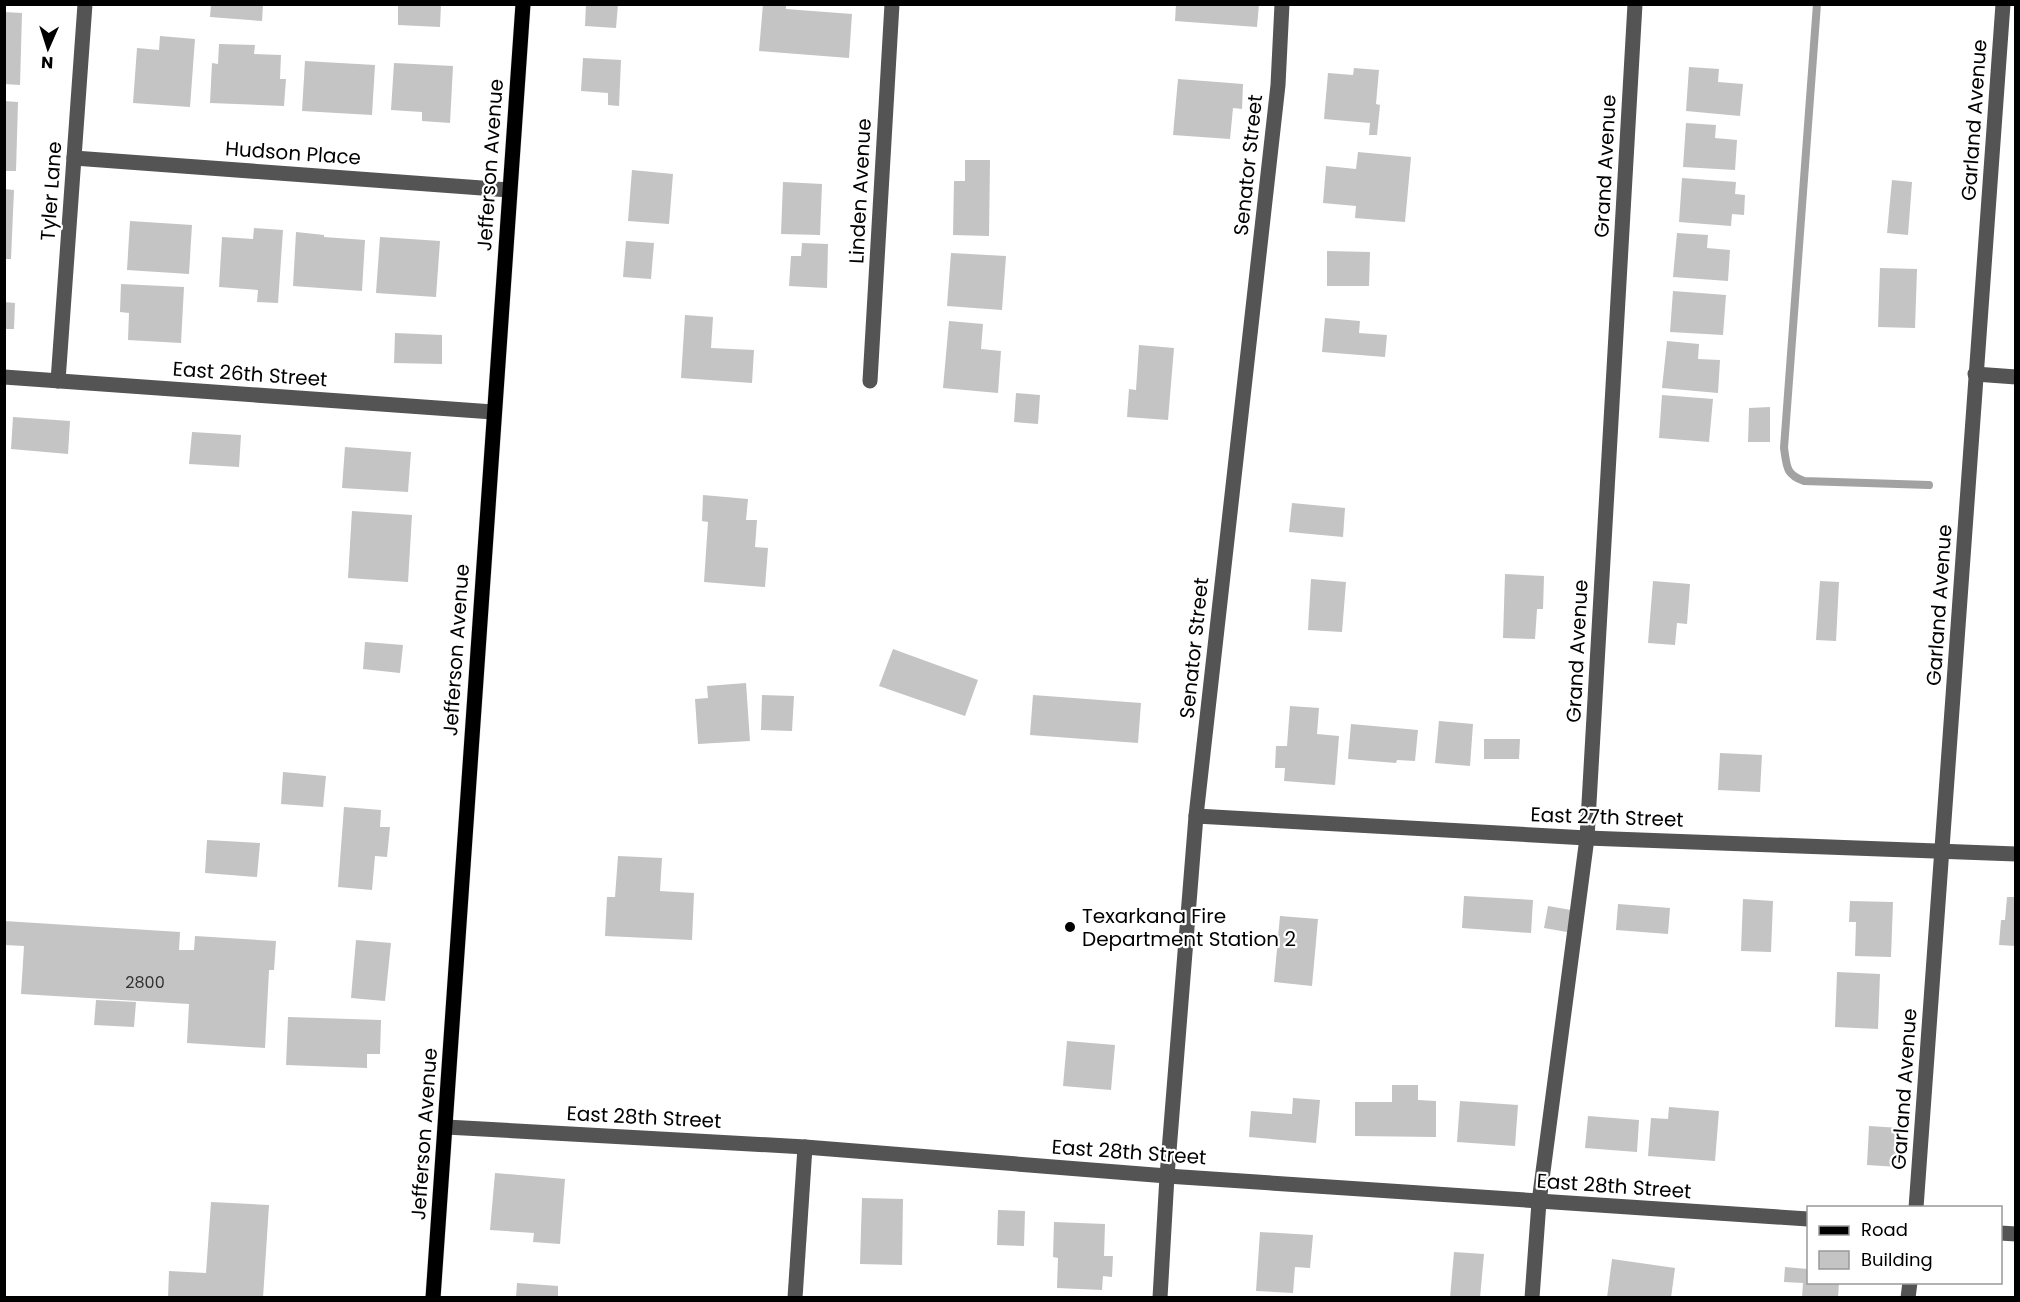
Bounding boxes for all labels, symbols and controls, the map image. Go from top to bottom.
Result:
north arrow [18,18,78,78]
street label: Garland Avenue [1954,38,1994,202]
text: N [41,51,54,74]
street label: Jefferson Avenue [470,78,510,252]
street label: Senator Street [1227,93,1269,237]
street label: Grand Avenue [1587,94,1623,238]
street label: Linden Avenue [842,118,878,264]
street label: Hudson Place [224,134,362,172]
street label: Tyler Lane [34,140,68,242]
street label: East 26th Street [172,355,328,393]
street label: Garland Avenue [1919,523,1959,687]
street label: Jefferson Avenue [436,563,476,737]
street label: Senator Street [1173,576,1215,720]
street label: Grand Avenue [1559,579,1595,723]
street label: East 27th Street [1530,800,1684,834]
place label: Texarkana Fire Department Station 2 [1082,902,1296,953]
marker: Texarkana Fire Department Station 2 [1063,920,1077,934]
house number: 2800 [125,971,165,994]
street label: Garland Avenue [1884,1007,1924,1171]
street label: Jefferson Avenue [404,1047,444,1221]
street label: East 28th Street [566,1099,722,1135]
street label: East 28th Street [1051,1133,1207,1171]
street label: East 28th Street [1536,1167,1692,1205]
legend [1807,1206,2002,1284]
text: Road [1861,1217,1908,1242]
text: Building [1861,1247,1933,1272]

